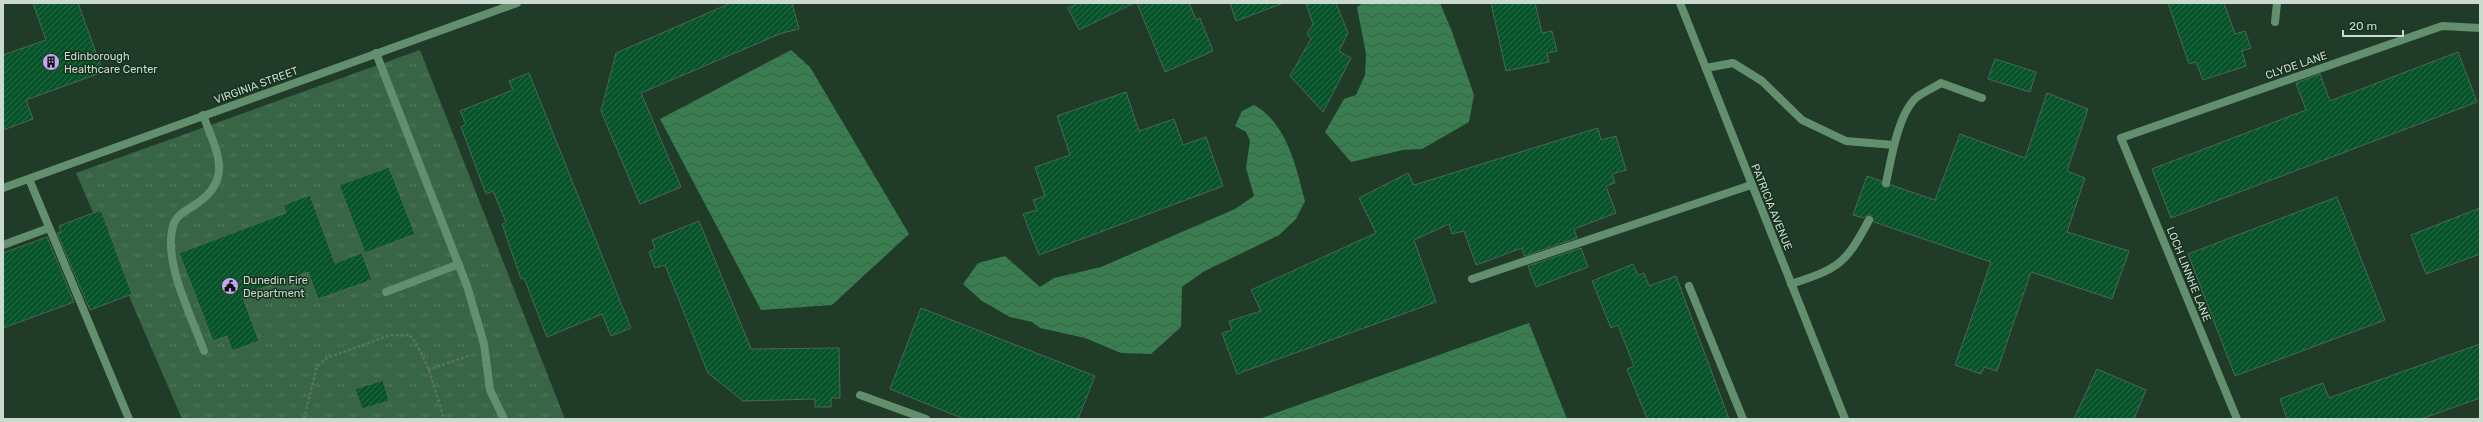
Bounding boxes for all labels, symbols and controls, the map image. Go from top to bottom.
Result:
scale bar [2343,12,2403,38]
text: 20 m [2349,19,2377,33]
street label: CLYDE LANE [2264,49,2329,82]
place label: Edinborough Healthcare Center [64,50,158,76]
building icon: Edinborough Healthcare Center [41,52,61,72]
street label: VIRGINIA STREET [212,64,300,107]
street label: PATRICIA AVENUE [1748,162,1795,253]
street label: LOCH LINNHE LANE [2164,225,2214,324]
place label: Dunedin Fire Department [243,274,308,300]
public building icon: Dunedin Fire Department [220,276,240,296]

